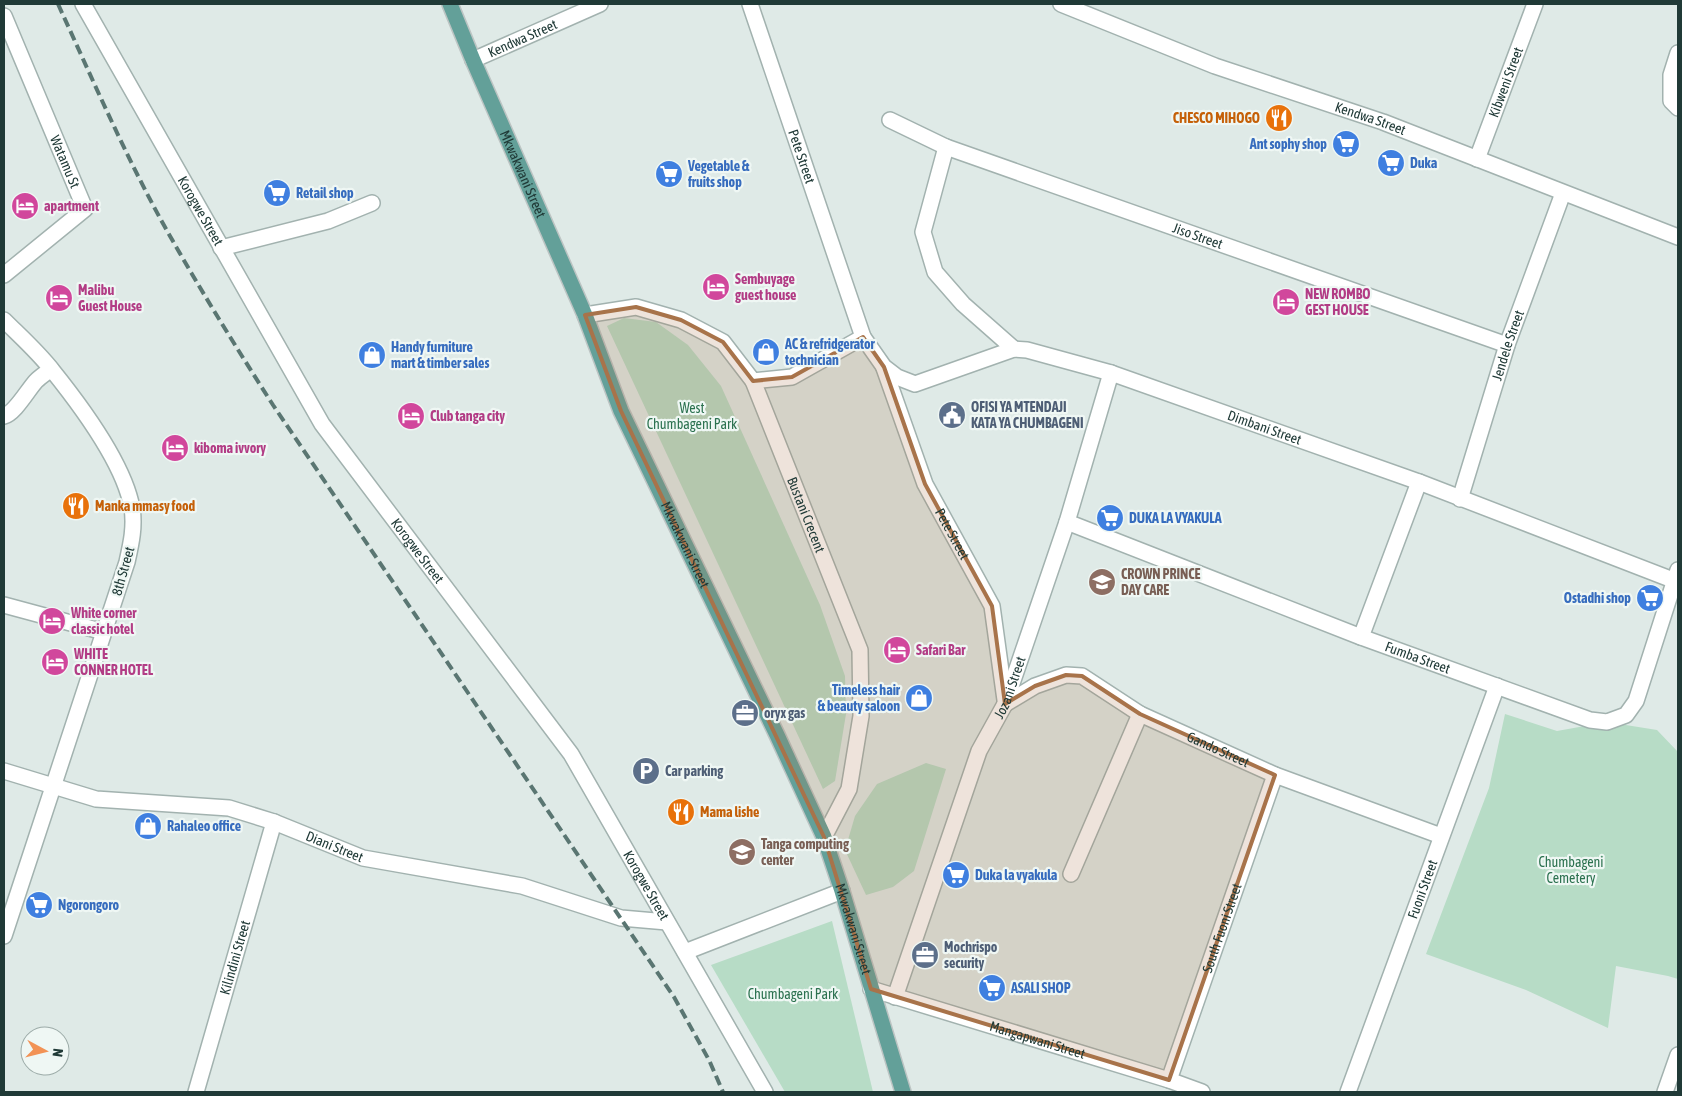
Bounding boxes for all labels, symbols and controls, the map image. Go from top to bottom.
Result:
street label: Kendwa Street [485,16,559,60]
street label: Kibweni Street [1485,45,1526,120]
street label: Kendwa Street [1333,99,1408,138]
restaurant icon: CHESCO MIHOGO [1264,103,1294,133]
place label: CHESCO MIHOGO [1173,110,1260,126]
street label: Pete Street [785,127,818,186]
street label: Mkwakwani Street [497,128,549,220]
supermarket icon: Ant sophy shop [1331,129,1361,159]
street label: Watamu St [47,133,83,190]
place label: Ant sophy shop [1249,136,1327,152]
supermarket icon: Duka [1376,148,1406,178]
place label: Duka [1410,155,1438,171]
place label: Vegetable & fruits shop [687,158,750,190]
supermarket icon: Vegetable & fruits shop [654,159,684,189]
street label: Korogwe Street [175,173,227,248]
supermarket icon: Retail shop [262,178,292,208]
place label: Retail shop [296,185,354,201]
hotel icon: apartment [10,191,40,221]
place label: apartment [44,198,99,214]
street label: Jiso Street [1170,220,1225,252]
place label: Sembuyage guest house [735,271,796,303]
hotel icon: Sembuyage guest house [701,272,731,302]
place label: Malibu Guest House [78,282,142,314]
hotel icon: Malibu Guest House [44,283,74,313]
place label: NEW ROMBO GEST HOUSE [1305,286,1371,318]
hotel icon: NEW ROMBO GEST HOUSE [1271,287,1301,317]
street label: Jendele Street [1489,308,1527,382]
place label: AC & refridgerator technician [784,336,876,368]
shop icon: AC & refridgerator technician [751,337,781,367]
place label: Handy furniture mart & timber sales [391,339,489,371]
shop icon: Handy furniture mart & timber sales [357,340,387,370]
place label: OFISI YA MTENDAJI KATA YA CHUMBAGENI [971,399,1084,431]
park label: West Chumbageni Park [647,400,737,432]
public building icon: OFISI YA MTENDAJI KATA YA CHUMBAGENI [937,400,967,430]
hotel icon: Club tanga city [396,401,426,431]
street label: Dimbani Street [1226,407,1304,448]
place label: Club tanga city [430,408,505,424]
hotel icon: kiboma ivvory [160,433,190,463]
place label: kiboma ivvory [194,440,266,456]
street label: Bustani Crecent [784,475,828,555]
restaurant icon: Manka mmasy food [61,491,91,521]
place label: Manka mmasy food [95,498,196,514]
street label: Mkwakwani Street [658,499,713,591]
supermarket icon: DUKA LA VYAKULA [1095,503,1125,533]
street label: Pete Street [932,506,973,562]
place label: DUKA LA VYAKULA [1129,510,1222,526]
street label: Korogwe Street [388,515,447,586]
street label: 8th Street [108,545,138,597]
place label: CROWN PRINCE DAY CARE [1121,566,1201,598]
school or university icon: CROWN PRINCE DAY CARE [1087,567,1117,597]
supermarket icon: Ostadhi shop [1635,583,1665,613]
place label: Ostadhi shop [1564,590,1631,606]
place label: White corner classic hotel [70,605,137,637]
hotel icon: White corner classic hotel [37,606,67,636]
hotel icon: Safari Bar [882,635,912,665]
street label: Fumba Street [1383,638,1453,677]
place label: Safari Bar [916,642,966,658]
place label: WHITE CONNER HOTEL [73,646,154,678]
hotel icon: WHITE CONNER HOTEL [40,647,70,677]
street label: Jozani Street [991,654,1029,721]
place label: Timeless hair & beauty saloon [818,682,901,714]
shop icon: Timeless hair & beauty saloon [904,683,934,713]
office icon: oryx gas [730,698,760,728]
place label: oryx gas [764,705,805,721]
street label: Gando Street [1184,728,1252,770]
parking icon: Car parking [631,756,661,786]
place label: Car parking [665,763,724,779]
restaurant icon: Mama lishe [666,797,696,827]
place label: Mama lishe [700,804,759,820]
shop icon: Rahaleo office [133,811,163,841]
place label: Rahaleo office [167,818,241,834]
street label: Diani Street [304,828,366,865]
place label: Tanga computing center [761,836,850,868]
school or university icon: Tanga computing center [727,837,757,867]
street label: Korogwe Street [620,848,673,923]
park label: Chumbageni Cemetery [1538,854,1604,886]
street label: Fuoni Street [1404,858,1441,921]
supermarket icon: Duka la vyakula [941,860,971,890]
place label: Duka la vyakula [975,867,1058,883]
street label: Mkwakwani Street [832,881,875,976]
street label: South Fuoni Street [1199,881,1245,975]
supermarket icon: Ngorongoro [24,890,54,920]
place label: Ngorongoro [58,897,120,913]
street label: Kilindini Street [217,919,253,996]
place label: Mochrispo security [944,939,998,971]
office icon: Mochrispo security [910,940,940,970]
supermarket icon: ASALI SHOP [977,973,1007,1003]
place label: ASALI SHOP [1010,980,1071,996]
park label: Chumbageni Park [748,986,838,1002]
street label: Mangapwani Street [988,1018,1087,1062]
north arrow [20,1026,70,1076]
text: N [49,1048,66,1058]

